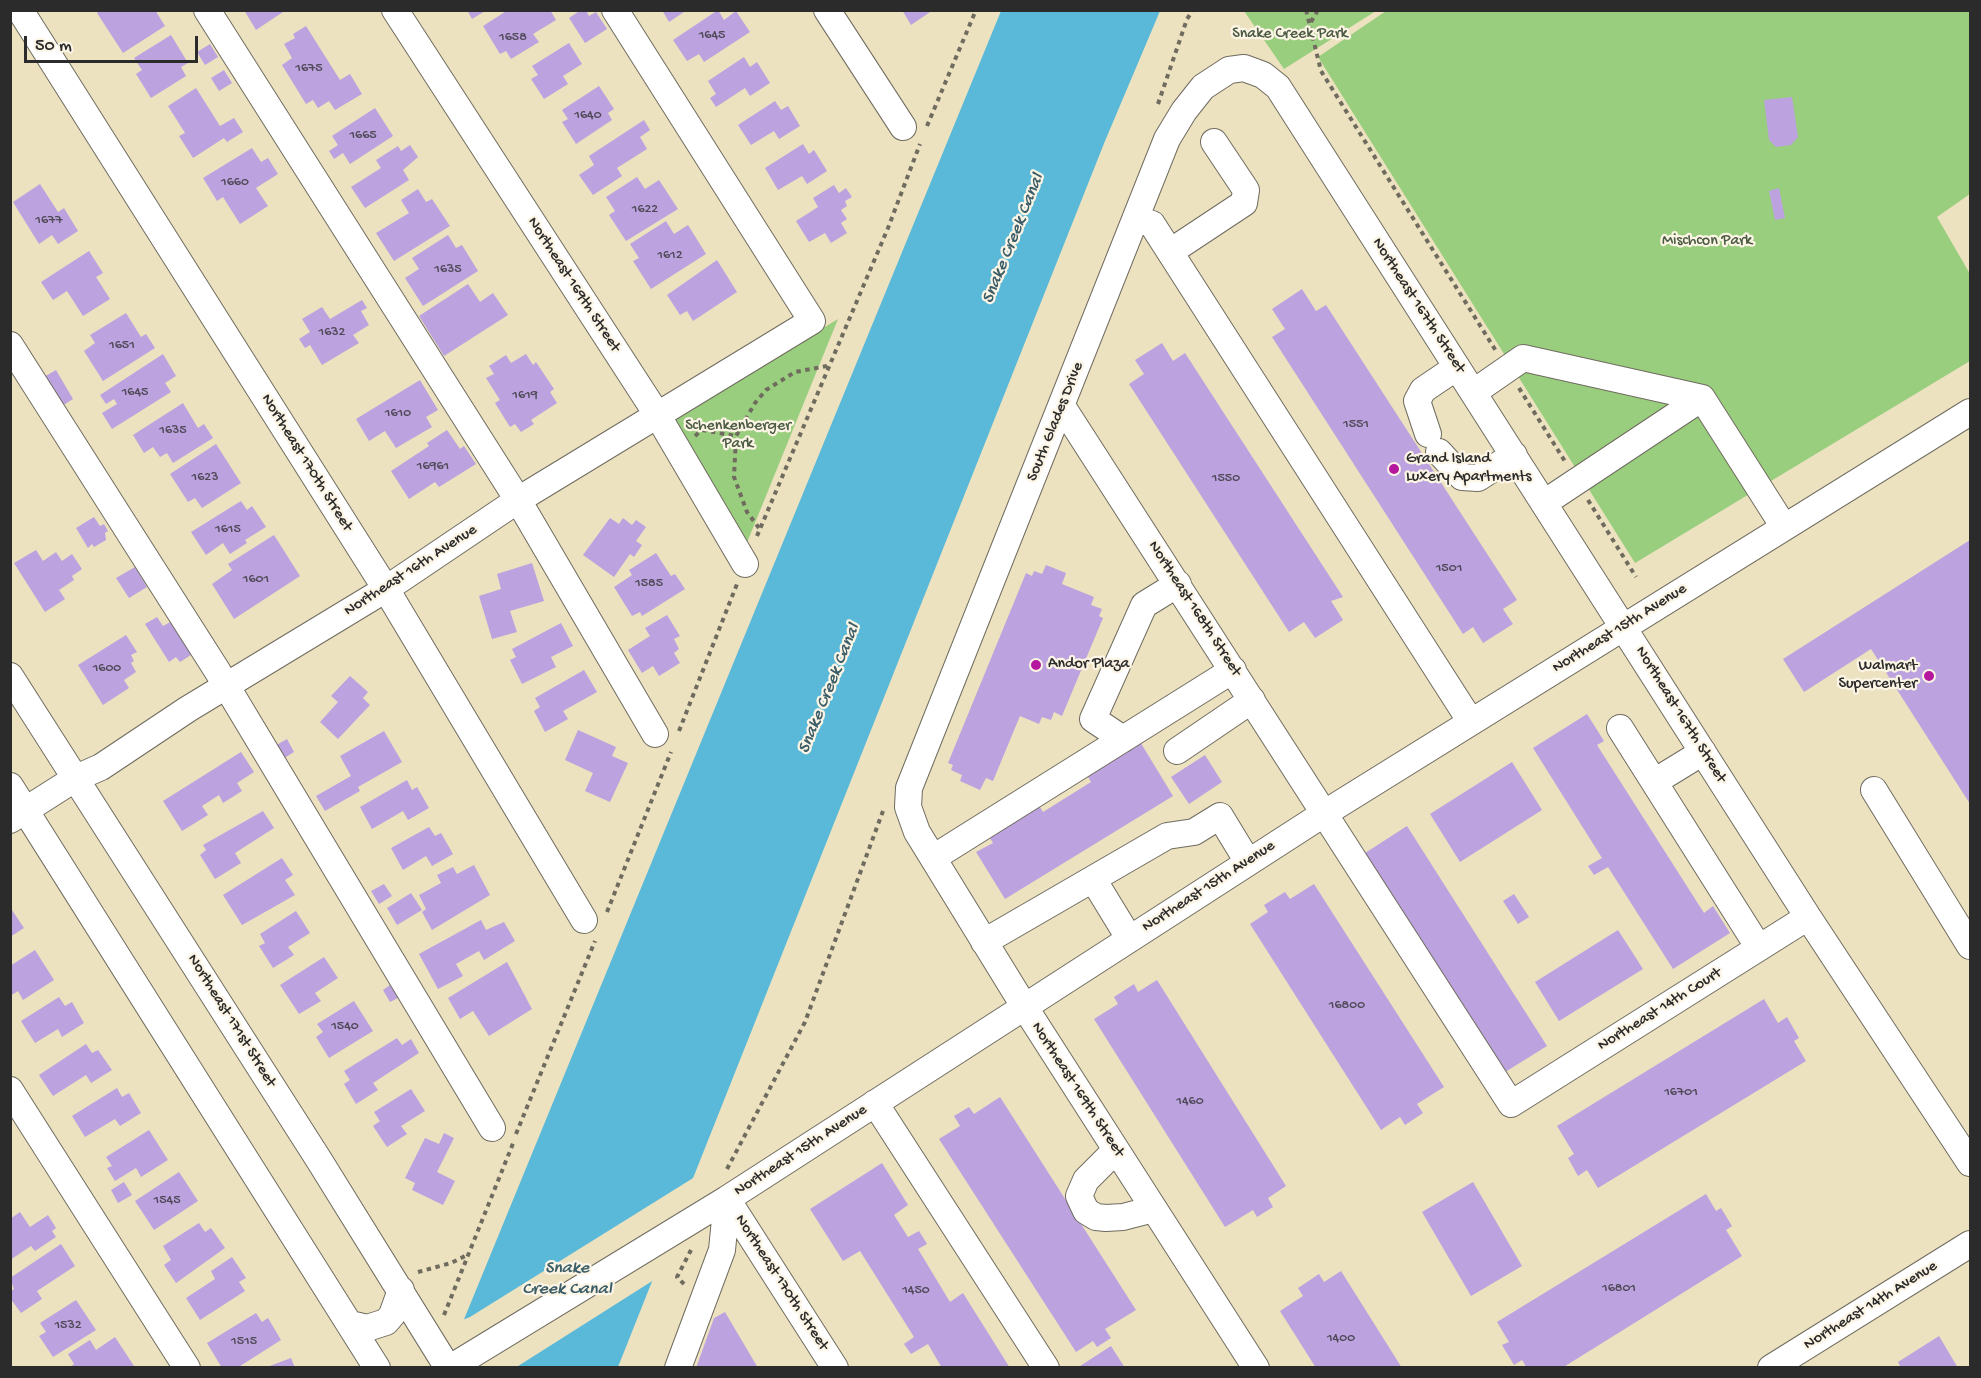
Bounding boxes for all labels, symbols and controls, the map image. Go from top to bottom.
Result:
scale bar [27,24,201,62]
park label: Snake Creek Park [1232,25,1348,45]
house number: 1645 [699,28,725,44]
house number: 1658 [499,30,527,46]
text: 50 m [35,36,72,57]
house number: 1675 [295,61,323,77]
house number: 1640 [574,108,602,124]
house number: 1665 [349,128,377,144]
water label: Snake Creek Canal [978,171,1050,307]
house number: 1660 [221,175,249,191]
house number: 1622 [632,202,658,218]
house number: 1677 [35,213,63,229]
street label: Northeast 169th Street [522,214,624,356]
park label: Mischcon Park [1662,232,1752,252]
street label: Northeast 167th Street [1367,235,1469,377]
house number: 1612 [657,248,683,264]
house number: 1635 [434,262,462,278]
house number: 1632 [319,325,345,341]
house number: 1651 [109,338,135,354]
street label: South Glades Drive [1023,360,1089,484]
house number: 1645 [122,385,148,401]
house number: 1619 [512,388,538,404]
street label: Northeast 170th Street [256,391,356,535]
house number: 1610 [385,406,411,422]
park label: Schenkenberger Park [685,417,791,455]
house number: 1551 [1343,417,1369,433]
house number: 1635 [159,423,187,439]
place label: Grand Island Luxery Apartments [1406,450,1531,488]
house number: 16961 [417,459,449,475]
marker: Grand Island Luxery Apartments [1387,462,1401,476]
house number: 1623 [192,470,218,486]
house number: 1550 [1212,471,1240,487]
street label: Northeast 16th Avenue [341,521,481,621]
house number: 1615 [215,522,241,538]
street label: Northeast 168th Street [1143,538,1245,680]
house number: 1501 [1436,561,1462,577]
house number: 1601 [243,572,269,588]
house number: 1585 [635,576,663,592]
street label: Northeast 15th Avenue [1549,580,1691,678]
water label: Snake Creek Canal [794,621,866,757]
street label: Northeast 167th Street [1630,643,1730,787]
place label: Andor Plaza [1048,655,1129,675]
place label: Walmart Supercenter [1839,657,1917,695]
marker: Andor Plaza [1029,658,1043,672]
house number: 1600 [93,661,121,677]
marker: Walmart Supercenter [1922,669,1936,683]
street label: Northeast 15th Avenue [1139,837,1279,937]
street label: Northeast 171st Street [182,951,280,1091]
street label: Northeast 14th Court [1594,964,1726,1056]
house number: 16800 [1329,998,1365,1014]
house number: 1540 [331,1019,359,1035]
street label: Northeast 169th Street [1026,1019,1128,1161]
house number: 16701 [1664,1085,1698,1101]
house number: 1460 [1176,1094,1204,1110]
street label: Northeast 15th Avenue [731,1101,871,1201]
house number: 1545 [153,1193,181,1209]
street label: Northeast 170th Street [730,1211,832,1355]
street label: Northeast 14th Avenue [1801,1257,1941,1355]
water label: Snake Creek Canal [522,1258,612,1300]
house number: 16801 [1602,1281,1636,1297]
house number: 1450 [902,1283,930,1299]
house number: 1532 [54,1318,82,1334]
house number: 1400 [1327,1331,1355,1347]
house number: 1515 [231,1334,257,1350]

